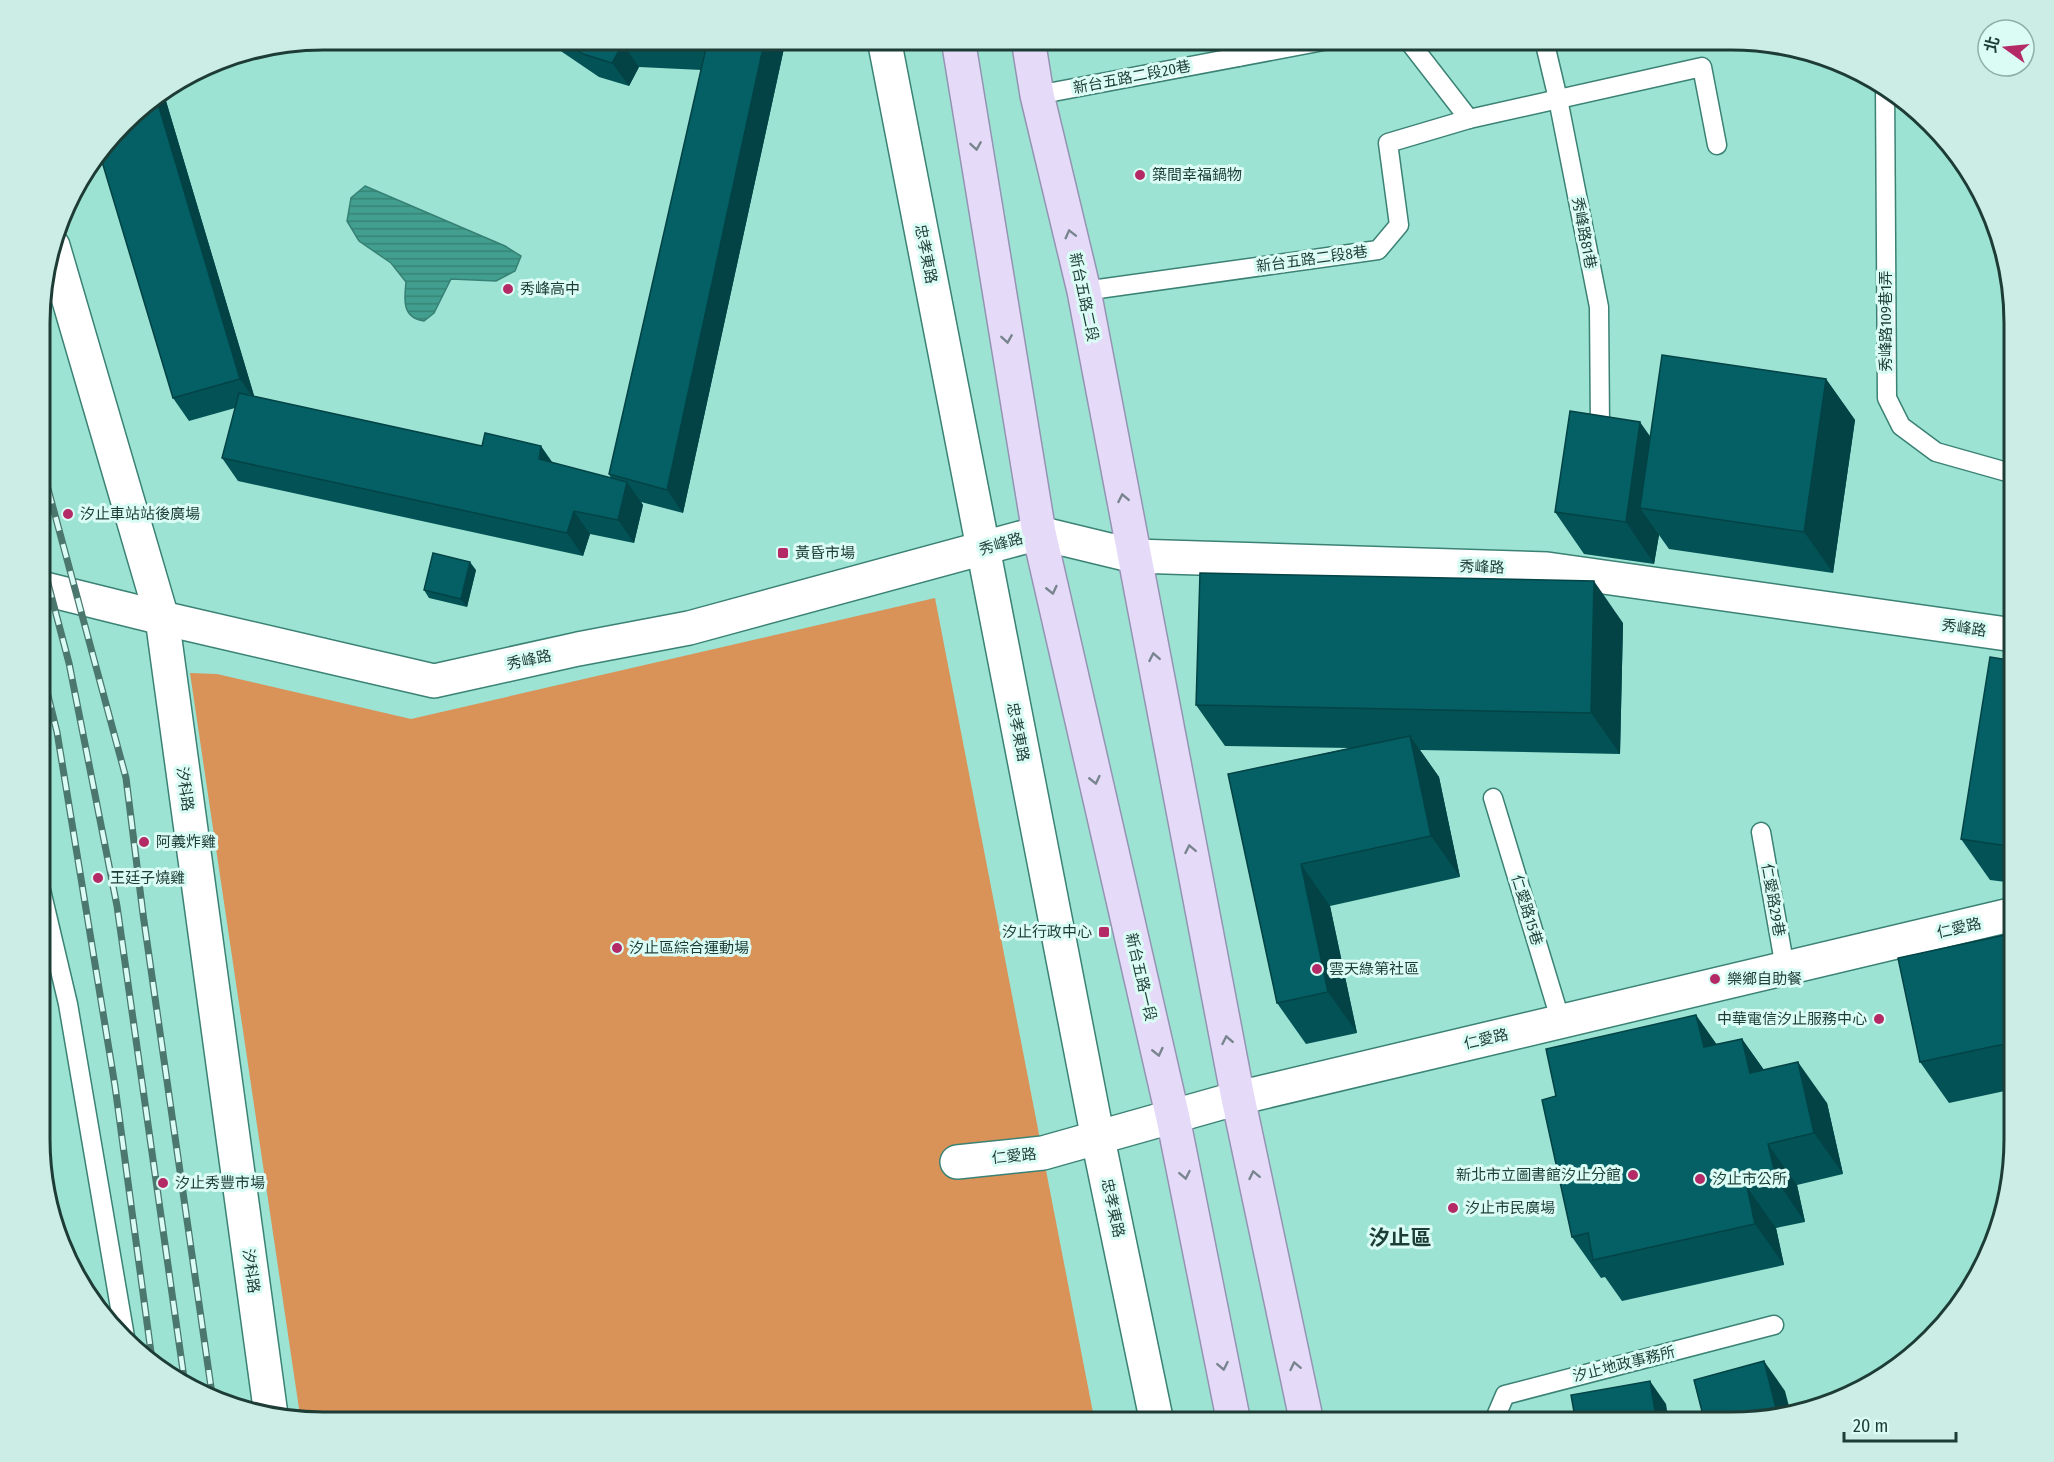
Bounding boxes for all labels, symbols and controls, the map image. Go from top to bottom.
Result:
north arrow [1976,18,2036,78]
text: 北 [1981,34,2003,54]
street label: 新台五路二段20巷 [1072,57,1192,97]
one-way arrow [969,142,981,151]
place label: 築間幸福鍋物 [1152,166,1242,184]
marker: 築間幸福鍋物 [1133,168,1147,182]
street label: 秀峰路81巷 [1568,195,1600,271]
street label: 忠孝東路 [911,223,941,285]
one-way arrow [1064,229,1077,239]
street label: 新台五路二段8巷 [1255,242,1369,276]
street label: 新台五路二段 [1066,251,1102,343]
street label: 秀峰路109巷1弄 [1877,270,1895,372]
place label: 秀峰高中 [520,280,580,298]
marker: 秀峰高中 [501,282,515,296]
one-way arrow [1000,333,1013,343]
one-way arrow [1117,494,1130,504]
place label: 汐止車站站後廣場 [80,505,200,523]
marker: 汐止車站站後廣場 [61,507,75,521]
street label: 秀峰路 [977,529,1025,559]
place label: 黃昏市場 [795,544,855,562]
marker: 黃昏市場 [776,546,790,560]
street label: 秀峰路 [1459,557,1505,577]
one-way arrow [1045,584,1058,594]
street label: 秀峰路 [1940,616,1988,640]
street label: 秀峰路 [505,647,553,673]
one-way arrow [1148,653,1161,663]
street label: 忠孝東路 [1003,701,1033,763]
street label: 汐科路 [173,765,197,813]
one-way arrow [1088,774,1101,784]
place label: 阿義炸雞 [156,833,216,851]
marker: 阿義炸雞 [137,835,151,849]
one-way arrow [1184,844,1197,854]
street label: 仁愛路29巷 [1758,862,1788,938]
place label: 王廷子燒雞 [110,869,185,887]
marker: 王廷子燒雞 [91,871,105,885]
street label: 仁愛路15巷 [1508,873,1546,947]
street label: 仁愛路 [1935,914,1983,942]
place label: 汐止行政中心 [1002,923,1092,941]
marker: 汐止行政中心 [1097,925,1111,939]
street label: 新台五路一段 [1122,931,1160,1023]
place label: 汐止區綜合運動場 [629,939,749,957]
marker: 汐止區綜合運動場 [610,941,624,955]
place label: 雲天綠第社區 [1329,960,1419,978]
marker: 雲天綠第社區 [1310,962,1324,976]
place label: 樂鄉自助餐 [1727,970,1802,988]
marker: 樂鄉自助餐 [1708,972,1722,986]
place label: 中華電信汐止服務中心 [1717,1010,1867,1028]
marker: 中華電信汐止服務中心 [1872,1012,1886,1026]
street label: 仁愛路 [1462,1025,1510,1053]
one-way arrow [1221,1036,1234,1046]
one-way arrow [1151,1046,1164,1056]
street label: 仁愛路 [991,1145,1037,1167]
place label: 新北市立圖書館汐止分館 [1456,1166,1621,1184]
marker: 新北市立圖書館汐止分館 [1626,1168,1640,1182]
one-way arrow [1178,1170,1191,1180]
one-way arrow [1248,1170,1261,1180]
place label: 汐止市公所 [1712,1170,1787,1188]
marker: 汐止市公所 [1693,1172,1707,1186]
place label: 汐止秀豐市場 [175,1174,265,1192]
marker: 汐止秀豐市場 [156,1176,170,1190]
street label: 忠孝東路 [1098,1177,1128,1239]
place label: 汐止市民廣場 [1465,1199,1555,1217]
marker: 汐止市民廣場 [1446,1201,1460,1215]
district label: 汐止區 [1369,1225,1432,1251]
street label: 汐科路 [239,1247,263,1295]
street label: 汐止地政事務所 [1571,1343,1677,1385]
one-way arrow [1216,1361,1229,1371]
one-way arrow [1289,1361,1302,1371]
scale bar [1844,1405,1956,1443]
text: 20 m [1853,1415,1888,1437]

